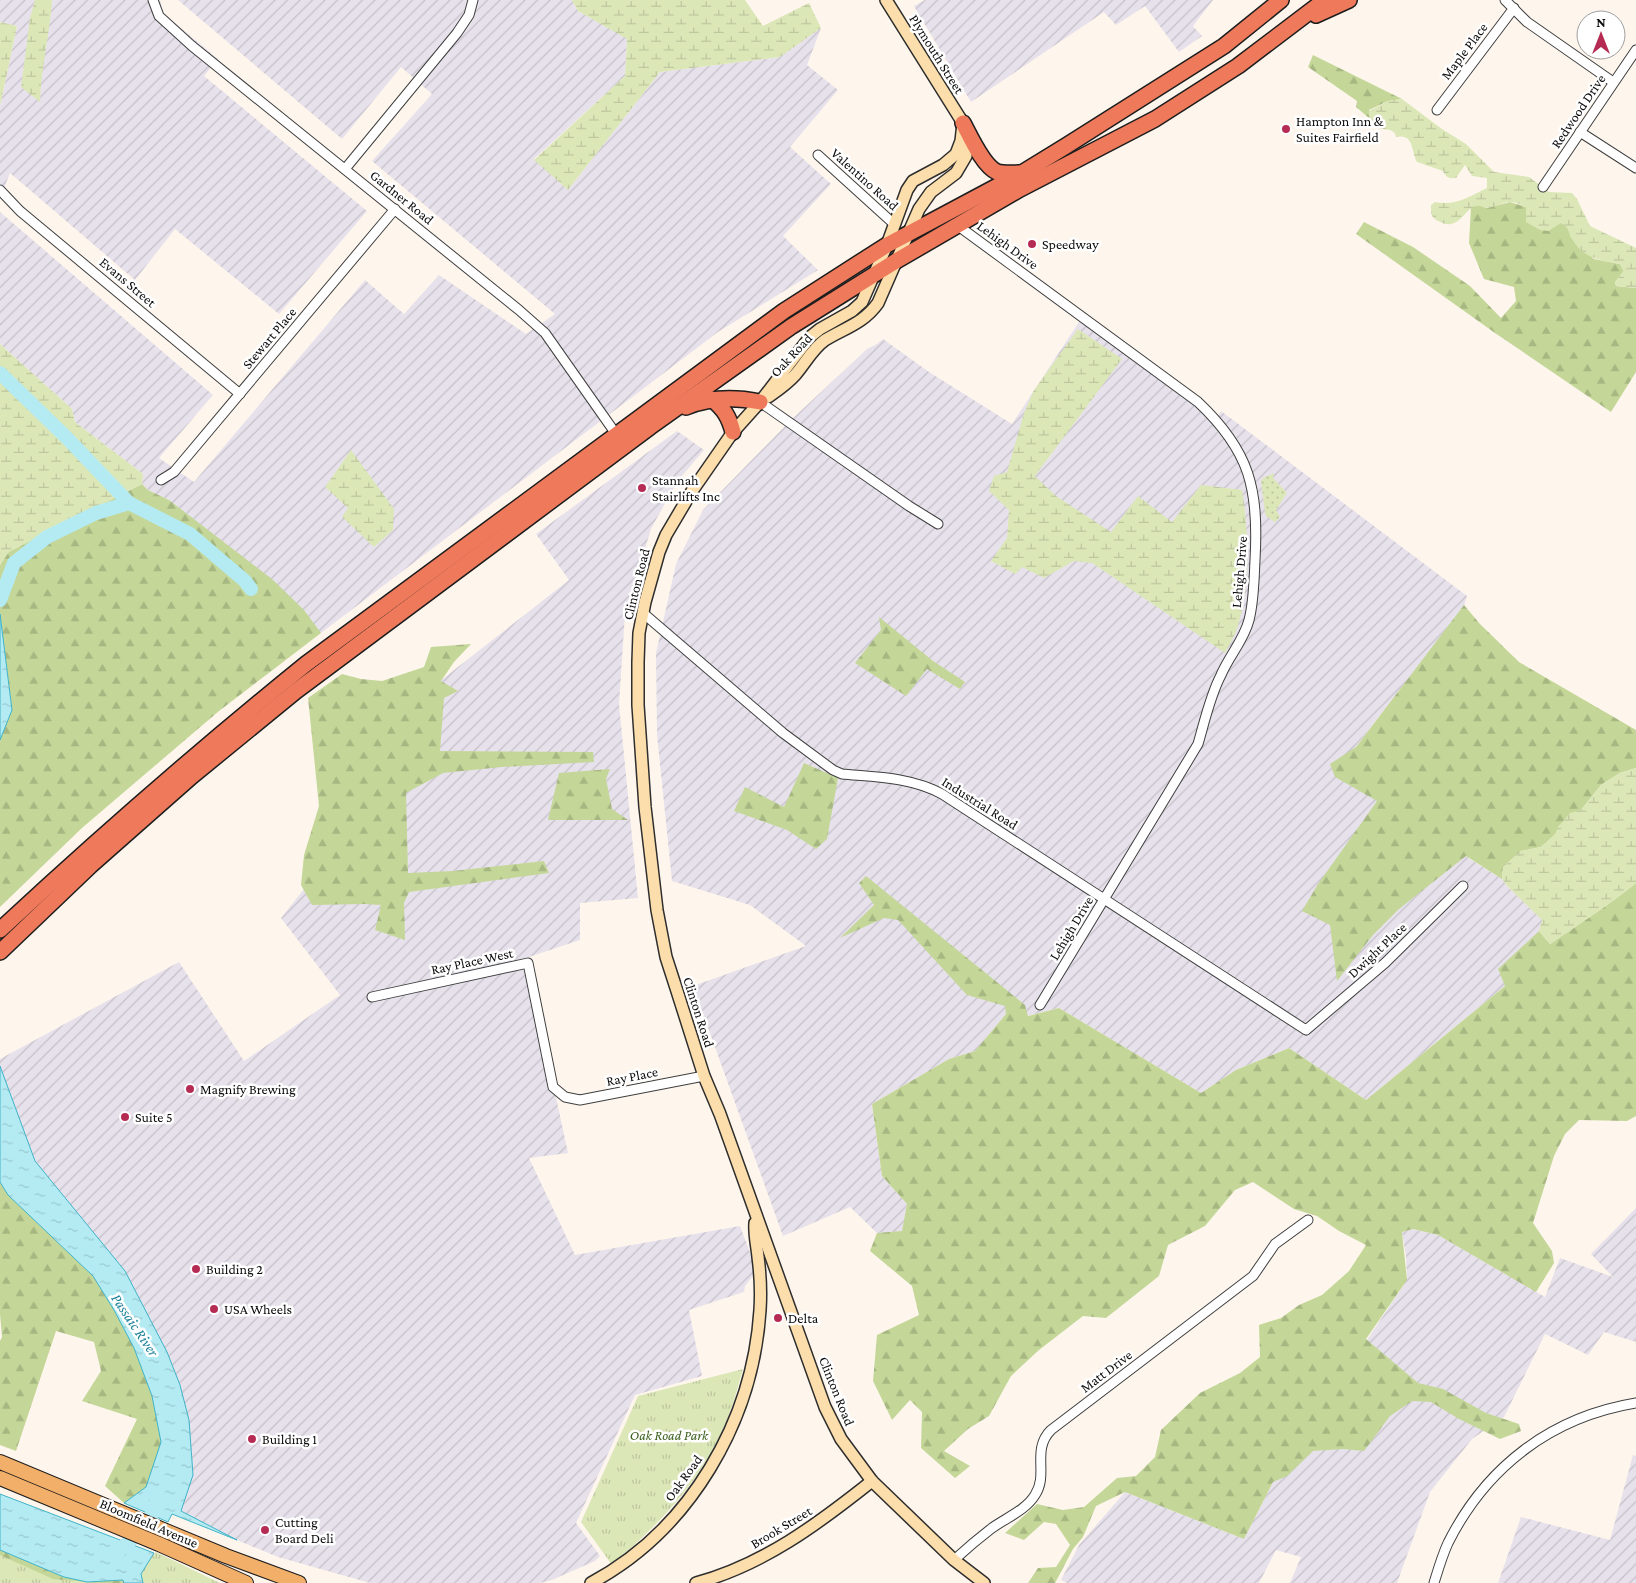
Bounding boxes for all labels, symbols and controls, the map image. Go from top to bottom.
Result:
north arrow [1576,10,1626,60]
street label: Plymouth Street [906,11,968,97]
text: N [1596,14,1606,30]
street label: Maple Place [1437,19,1491,83]
street label: Redwood Drive [1547,71,1609,151]
place label: Hampton Inn & Suites Fairfield [1296,113,1384,145]
marker: Hampton Inn & Suites Fairfield [1280,123,1292,135]
street label: Valentino Road [828,145,902,214]
street label: Gardner Road [367,167,437,228]
street label: Lehigh Drive [974,217,1042,273]
place label: Speedway [1042,236,1099,252]
marker: Speedway [1026,238,1038,250]
street label: Evans Street [97,254,160,310]
street label: Stewart Place [239,304,299,372]
street label: Oak Road [767,330,816,380]
place label: Stannah Stairlifts Inc [652,472,720,504]
marker: Stannah Stairlifts Inc [636,482,648,494]
street label: Lehigh Drive [1228,536,1250,608]
street label: Clinton Road [619,546,653,621]
street label: Industrial Road [939,773,1021,833]
street label: Lehigh Drive [1046,893,1096,963]
street label: Dwight Place [1345,919,1409,981]
street label: Ray Place West [430,944,515,977]
street label: Clinton Road [680,975,718,1050]
street label: Ray Place [605,1063,659,1089]
place label: Magnify Brewing [200,1081,296,1097]
marker: Magnify Brewing [184,1083,196,1095]
place label: Suite 5 [135,1109,173,1125]
marker: Suite 5 [119,1111,131,1123]
place label: Building 2 [206,1261,263,1277]
marker: Building 2 [190,1263,202,1275]
water label: Passaic River [108,1291,162,1360]
place label: USA Wheels [224,1301,292,1317]
marker: USA Wheels [208,1303,220,1315]
place label: Delta [788,1310,819,1326]
marker: Delta [772,1312,784,1324]
street label: Matt Drive [1077,1346,1135,1396]
street label: Clinton Road [816,1354,858,1428]
park label: Oak Road Park [630,1427,709,1443]
place label: Building 1 [262,1431,317,1447]
marker: Building 1 [246,1433,258,1445]
street label: Oak Road [661,1451,706,1504]
street label: Bloomfield Avenue [98,1495,200,1551]
street label: Brook Street [748,1502,815,1551]
place label: Cutting Board Deli [275,1514,334,1546]
marker: Cutting Board Deli [259,1524,271,1536]

